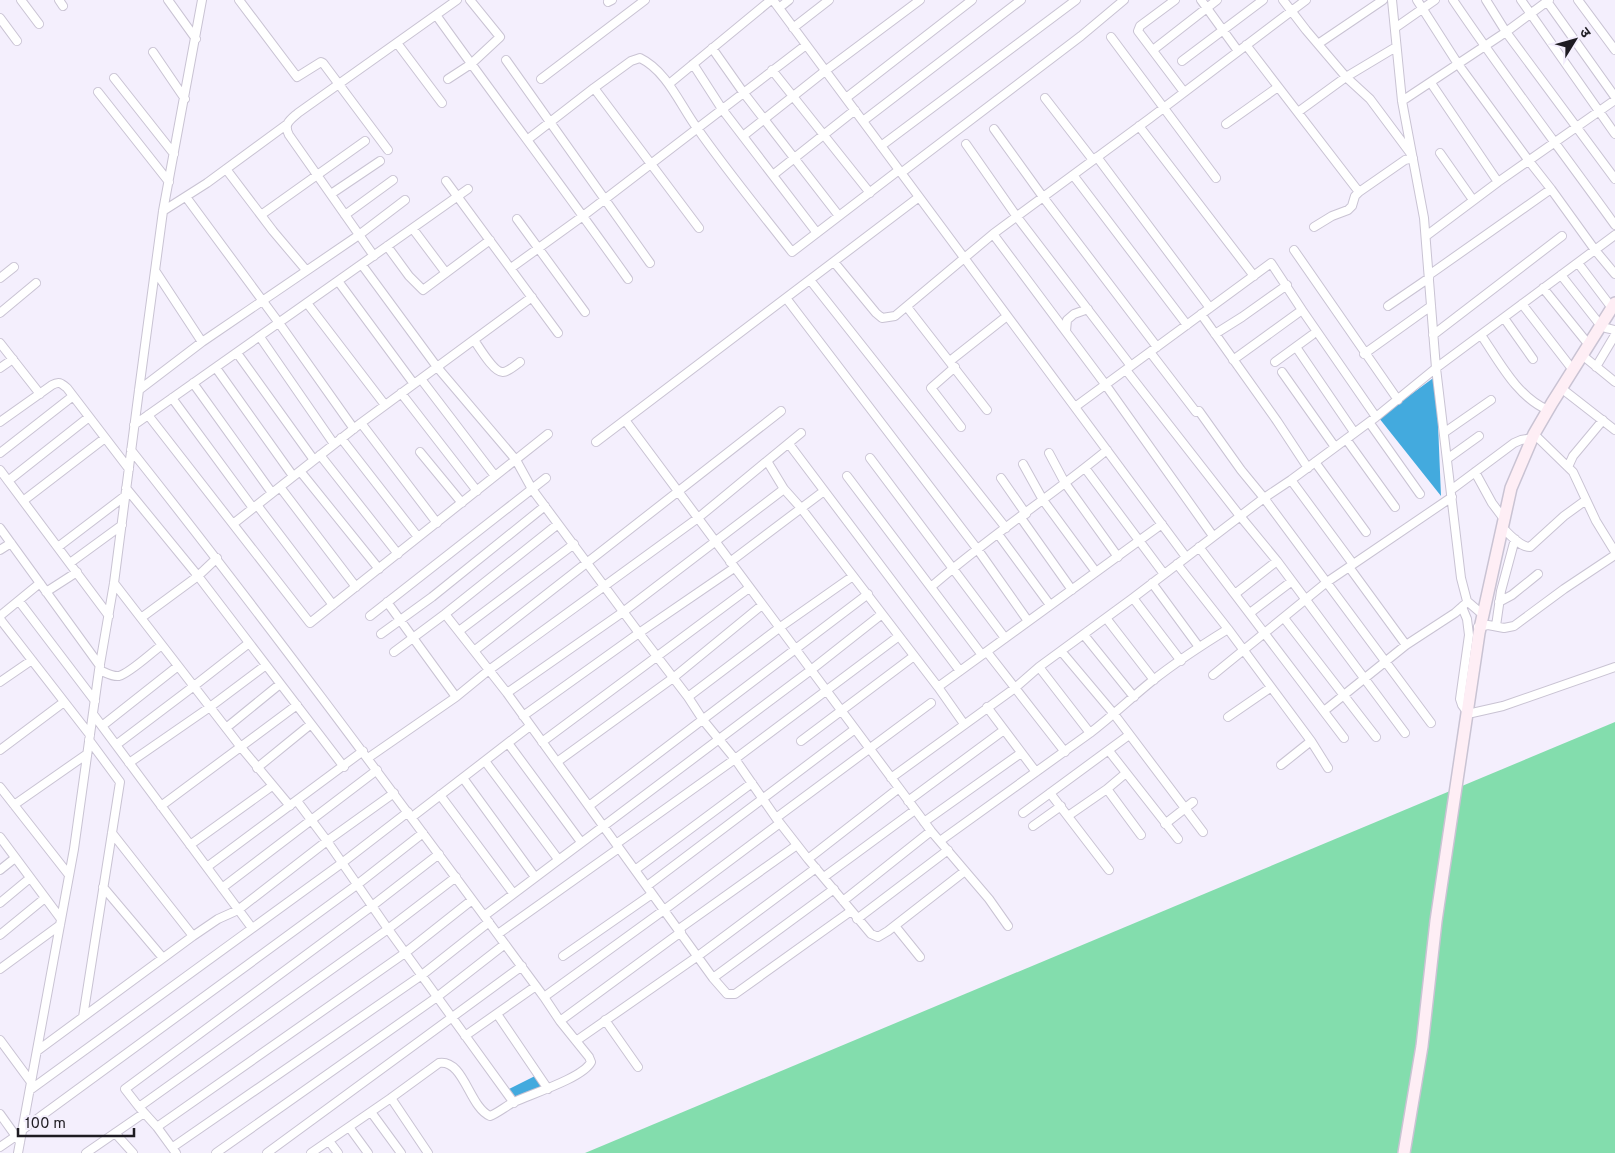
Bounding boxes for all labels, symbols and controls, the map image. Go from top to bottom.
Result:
north arrow [1550,15,1600,65]
text: उ [1575,25,1594,42]
scale bar [18,1106,134,1138]
text: 100 m [25,1115,66,1134]

